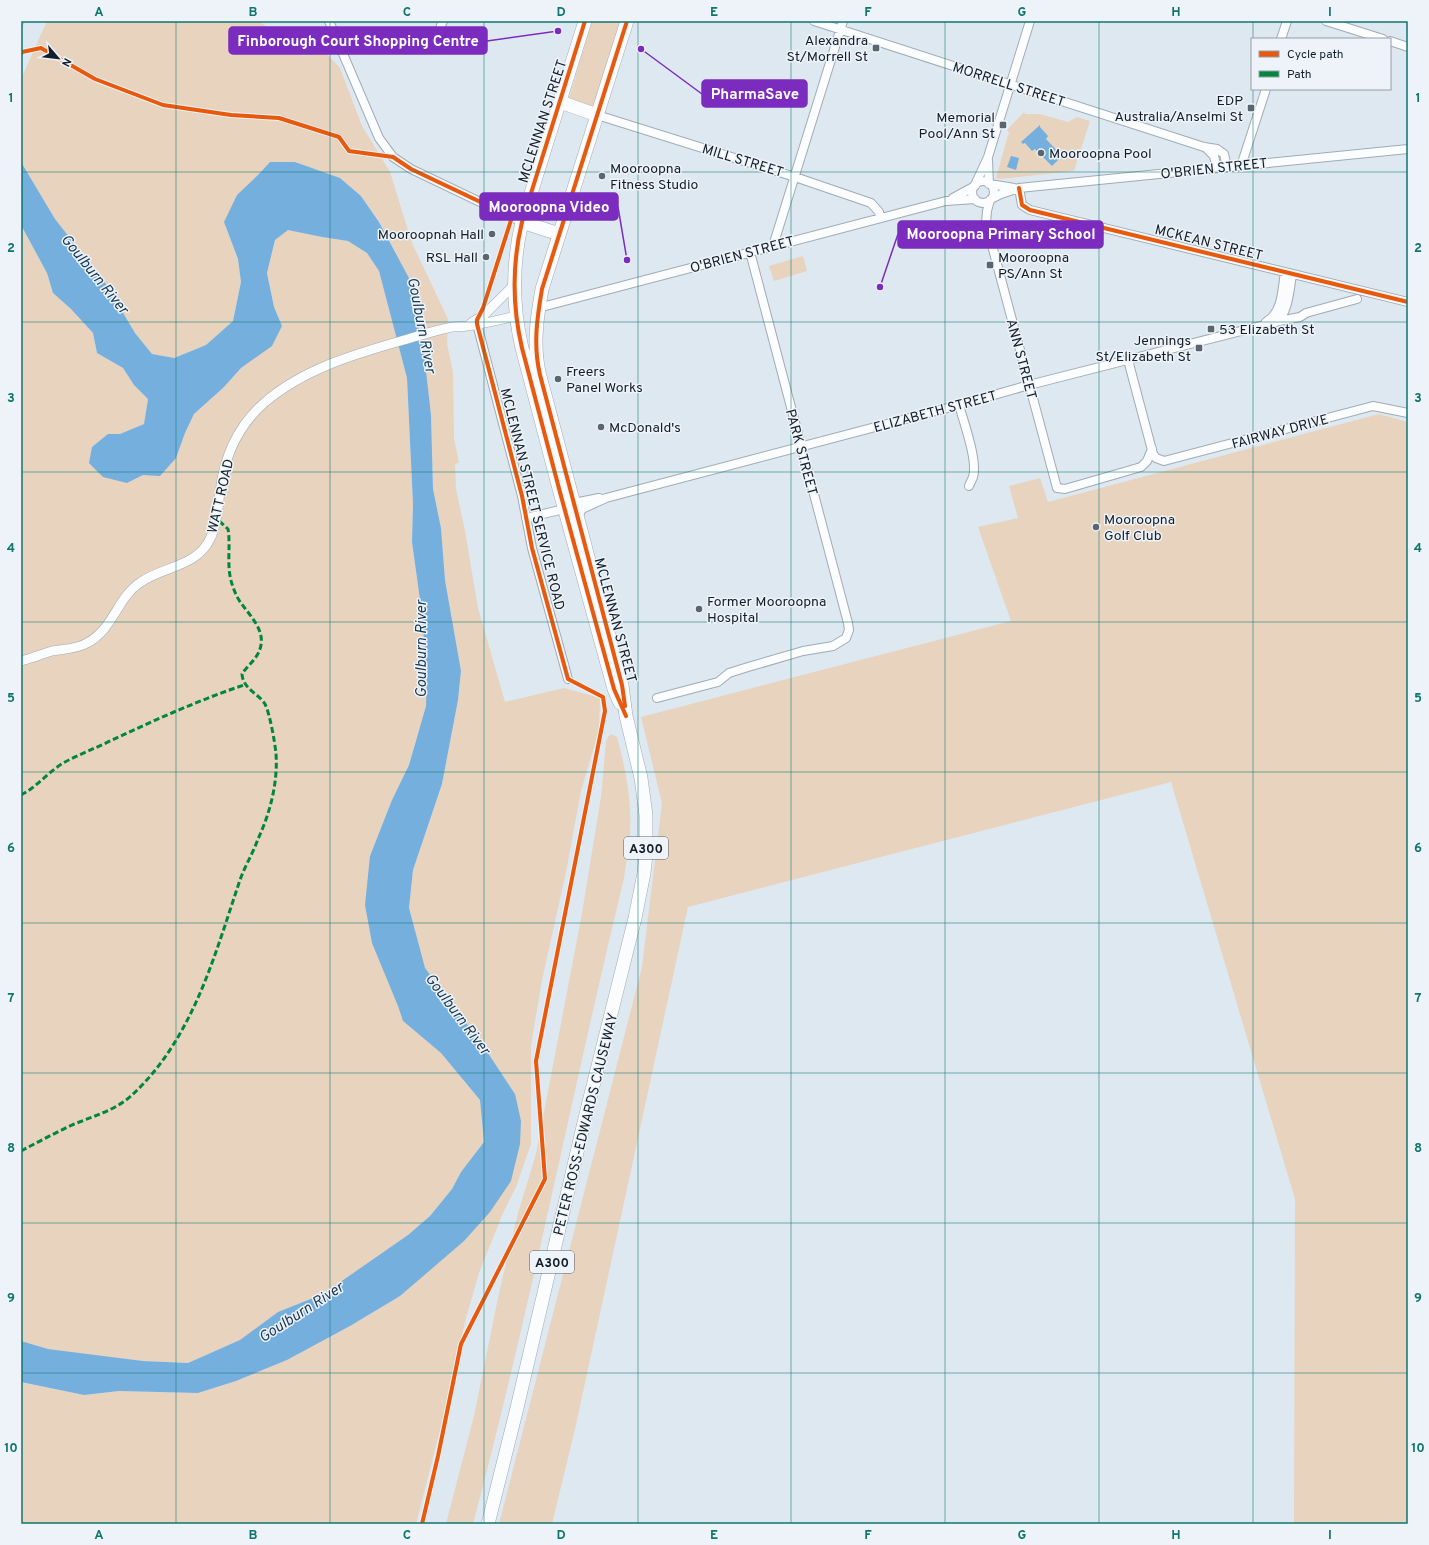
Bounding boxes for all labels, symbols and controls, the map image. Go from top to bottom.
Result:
text: A [94,5,104,21]
text: B [249,5,258,21]
text: C [403,5,411,21]
text: D [556,5,566,21]
text: E [710,5,718,21]
text: F [864,5,872,21]
text: G [1018,5,1027,21]
text: H [1171,5,1181,21]
text: I [1328,5,1332,21]
callout: Finborough Court Shopping Centre [229,27,487,54]
text: Finborough Court Shopping Centre [237,33,479,52]
place label: Alexandra St/Morrell St [786,33,868,66]
north arrow [38,38,78,78]
legend [1251,38,1391,90]
marker: Alexandra St/Morrell St [871,43,881,53]
text: Cycle path [1287,47,1344,63]
text: N [58,55,74,69]
street label: MCLENNAN STREET [515,58,571,185]
street label: MORRELL STREET [950,59,1067,112]
text: Path [1287,67,1312,83]
callout: PharmaSave [702,80,807,107]
text: PharmaSave [711,86,799,105]
text: 1 [8,91,14,107]
text: 1 [1415,91,1421,107]
place label: EDP Australia/Anselmi St [1114,93,1243,126]
marker: EDP Australia/Anselmi St [1246,103,1256,113]
place label: Memorial Pool/Ann St [919,110,995,143]
marker: Memorial Pool/Ann St [998,120,1008,130]
street label: MILL STREET [700,141,785,182]
place label: Mooroopna Pool [1049,146,1152,163]
marker: Mooroopna Pool [1036,148,1046,158]
street label: O'BRIEN STREET [1160,155,1268,184]
place label: Mooroopna Fitness Studio [610,161,698,194]
marker: Mooroopna Fitness Studio [597,171,607,181]
callout: Mooroopna Video [480,193,618,220]
text: Mooroopna Video [488,199,610,218]
callout: Mooroopna Primary School [898,221,1103,248]
street label: MCKEAN STREET [1153,222,1264,265]
text: Mooroopna Primary School [906,226,1096,245]
place label: Mooroopnah Hall [378,227,484,244]
marker: Mooroopnah Hall [487,229,497,239]
water label: Goulburn River [56,231,133,320]
street label: O'BRIEN STREET [688,233,796,278]
text: 2 [7,241,15,257]
text: 2 [1414,241,1422,257]
place label: RSL Hall [426,250,478,267]
place label: Mooroopna PS/Ann St [998,250,1069,283]
marker: RSL Hall [481,252,491,262]
marker: Mooroopna PS/Ann St [985,260,995,270]
water label: Goulburn River [402,276,439,376]
street label: ANN STREET [1002,317,1039,402]
place label: 53 Elizabeth St [1219,322,1315,339]
marker: 53 Elizabeth St [1206,324,1216,334]
place label: Jennings St/Elizabeth St [1095,333,1191,366]
marker: Jennings St/Elizabeth St [1194,343,1204,353]
place label: Freers Panel Works [566,364,643,397]
marker: Freers Panel Works [553,374,563,384]
street label: MCLENNAN STREET SERVICE ROAD [496,387,567,612]
street label: ELIZABETH STREET [872,388,999,437]
text: 3 [7,391,15,407]
text: 3 [1414,391,1422,407]
street label: PARK STREET [781,407,820,497]
street label: FAIRWAY DRIVE [1230,411,1331,454]
place label: McDonald's [609,420,681,437]
marker: McDonald's [596,422,606,432]
street label: WATT ROAD [205,457,238,535]
place label: Mooroopna Golf Club [1104,512,1175,545]
marker: Mooroopna Golf Club [1091,522,1101,532]
text: 4 [7,541,15,557]
text: 4 [1414,541,1422,557]
street label: MCLENNAN STREET [590,556,639,685]
place label: Former Mooroopna Hospital [707,594,826,627]
water label: Goulburn River [413,599,432,698]
marker: Former Mooroopna Hospital [694,604,704,614]
text: 5 [7,691,15,707]
text: 5 [1414,691,1422,707]
road number: A300 [624,837,668,859]
text: 6 [7,841,15,857]
text: 6 [1414,841,1422,857]
water label: Goulburn River [420,970,494,1061]
text: 7 [8,991,15,1007]
text: 7 [1415,991,1422,1007]
street label: PETER ROSS-EDWARDS CAUSEWAY [551,1011,622,1237]
text: 8 [7,1141,15,1157]
text: 8 [1414,1141,1422,1157]
road number: A300 [530,1251,574,1273]
water label: Goulburn River [256,1278,349,1348]
text: 9 [7,1291,15,1307]
text: 9 [1414,1291,1422,1307]
text: 10 [4,1441,18,1457]
text: 10 [1411,1441,1425,1457]
text: A [94,1528,104,1544]
text: B [249,1528,258,1544]
text: C [403,1528,411,1544]
text: D [556,1528,566,1544]
text: E [710,1528,718,1544]
text: F [864,1528,872,1544]
text: G [1018,1528,1027,1544]
text: H [1171,1528,1181,1544]
text: I [1328,1528,1332,1544]

